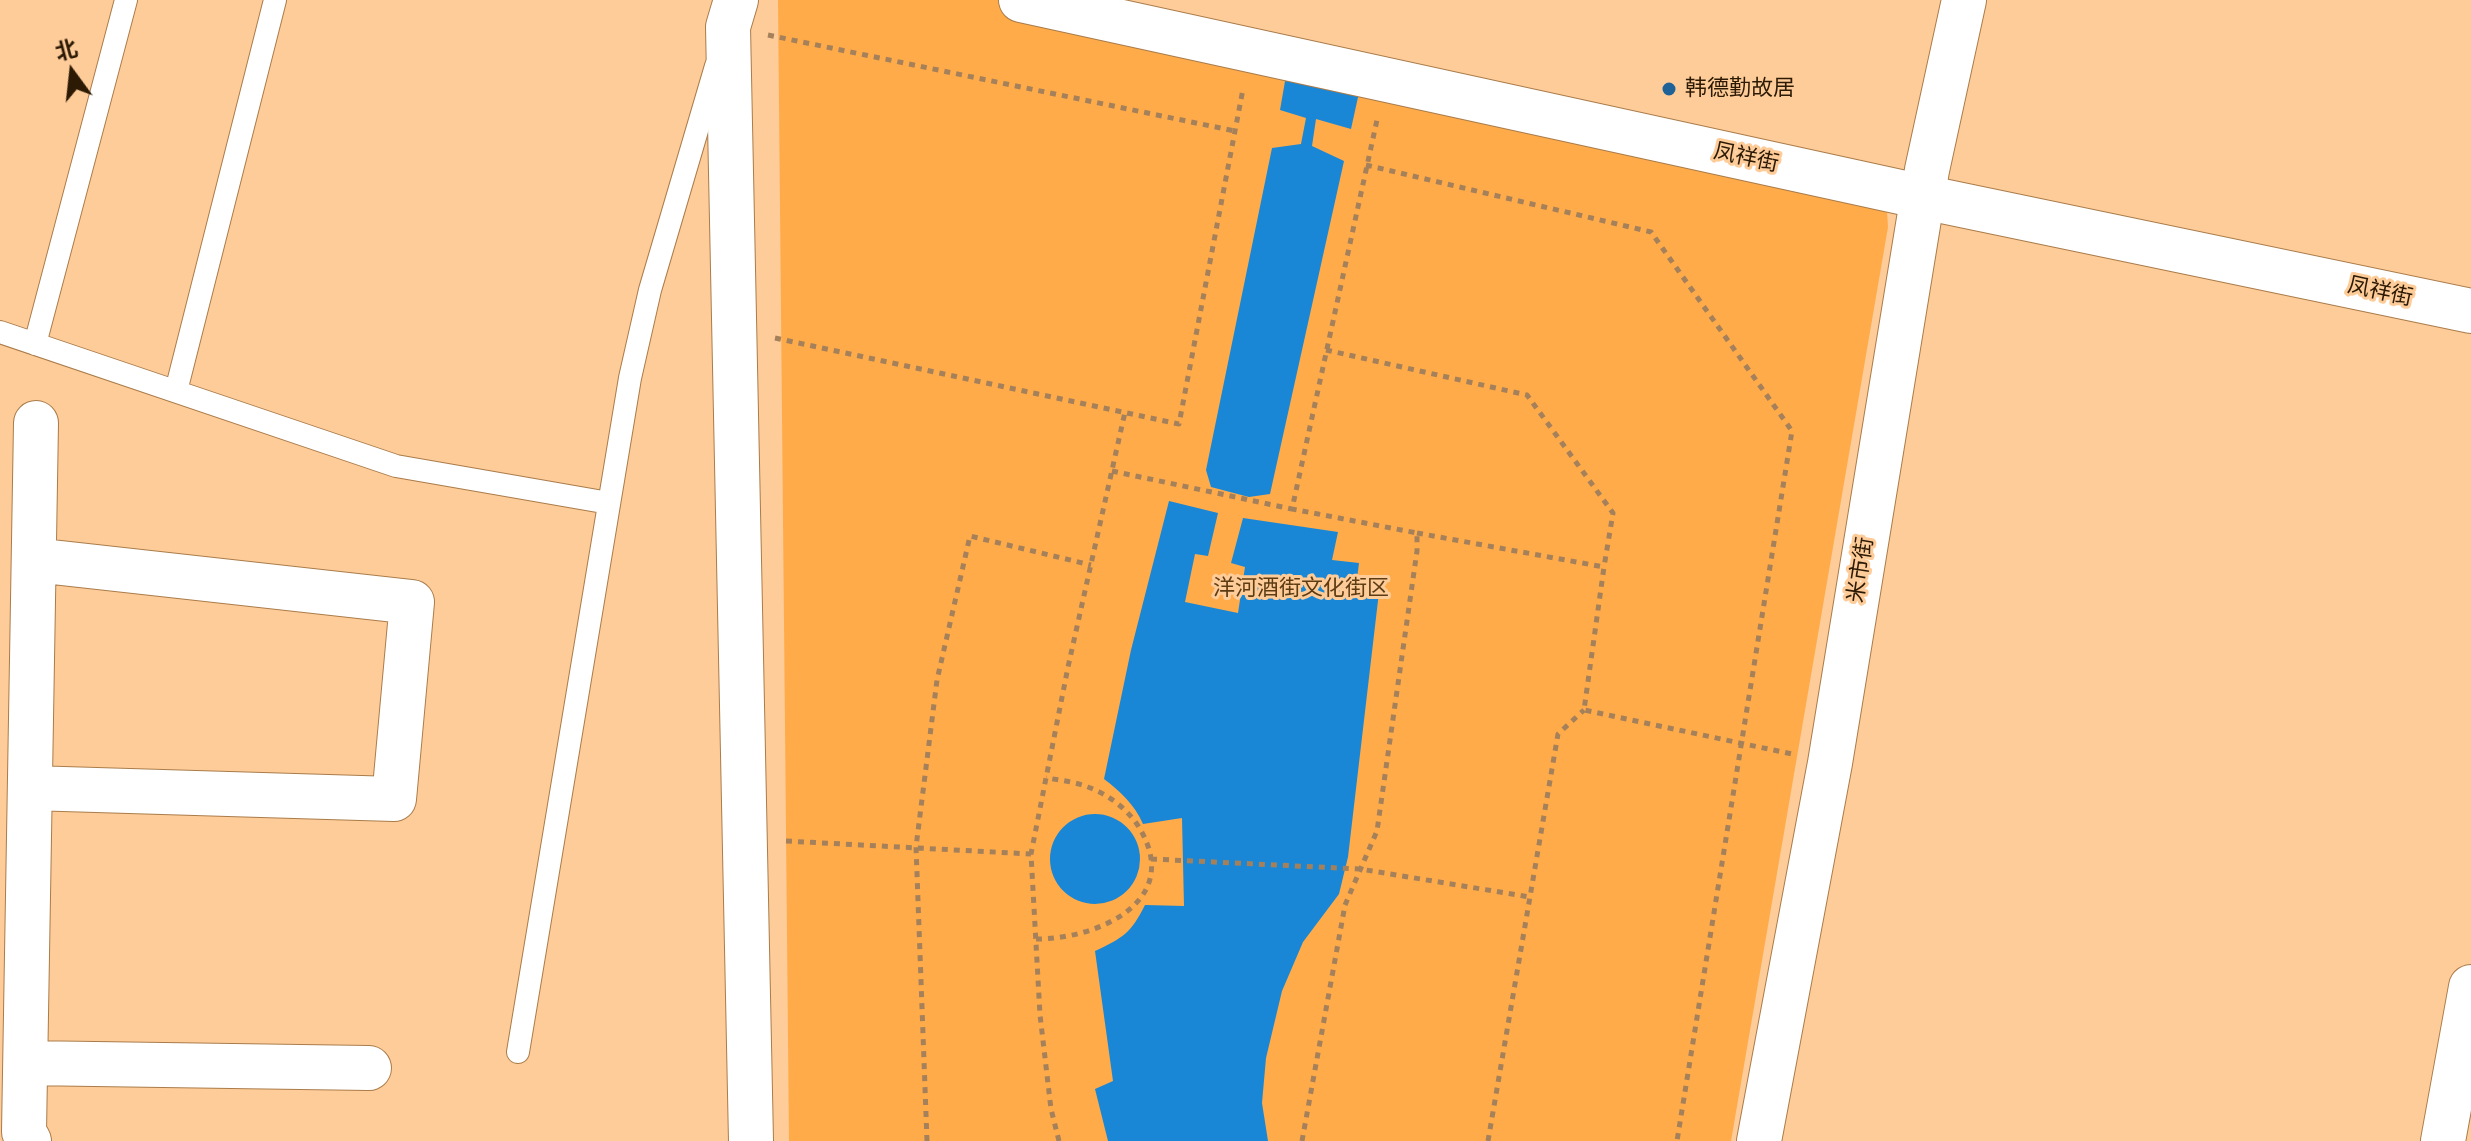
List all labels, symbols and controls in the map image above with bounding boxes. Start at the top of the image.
text: 北 [51,31,80,66]
north arrow [32,32,112,112]
place label: 韩德勤故居 [1685,76,1795,102]
marker: 韩德勤故居 [1660,80,1678,98]
street label: 凤祥街 [1711,138,1781,178]
street label: 凤祥街 [2345,272,2415,312]
street label: 米市街 [1843,535,1879,605]
park label: 洋河酒街文化街区 [1213,576,1389,602]

